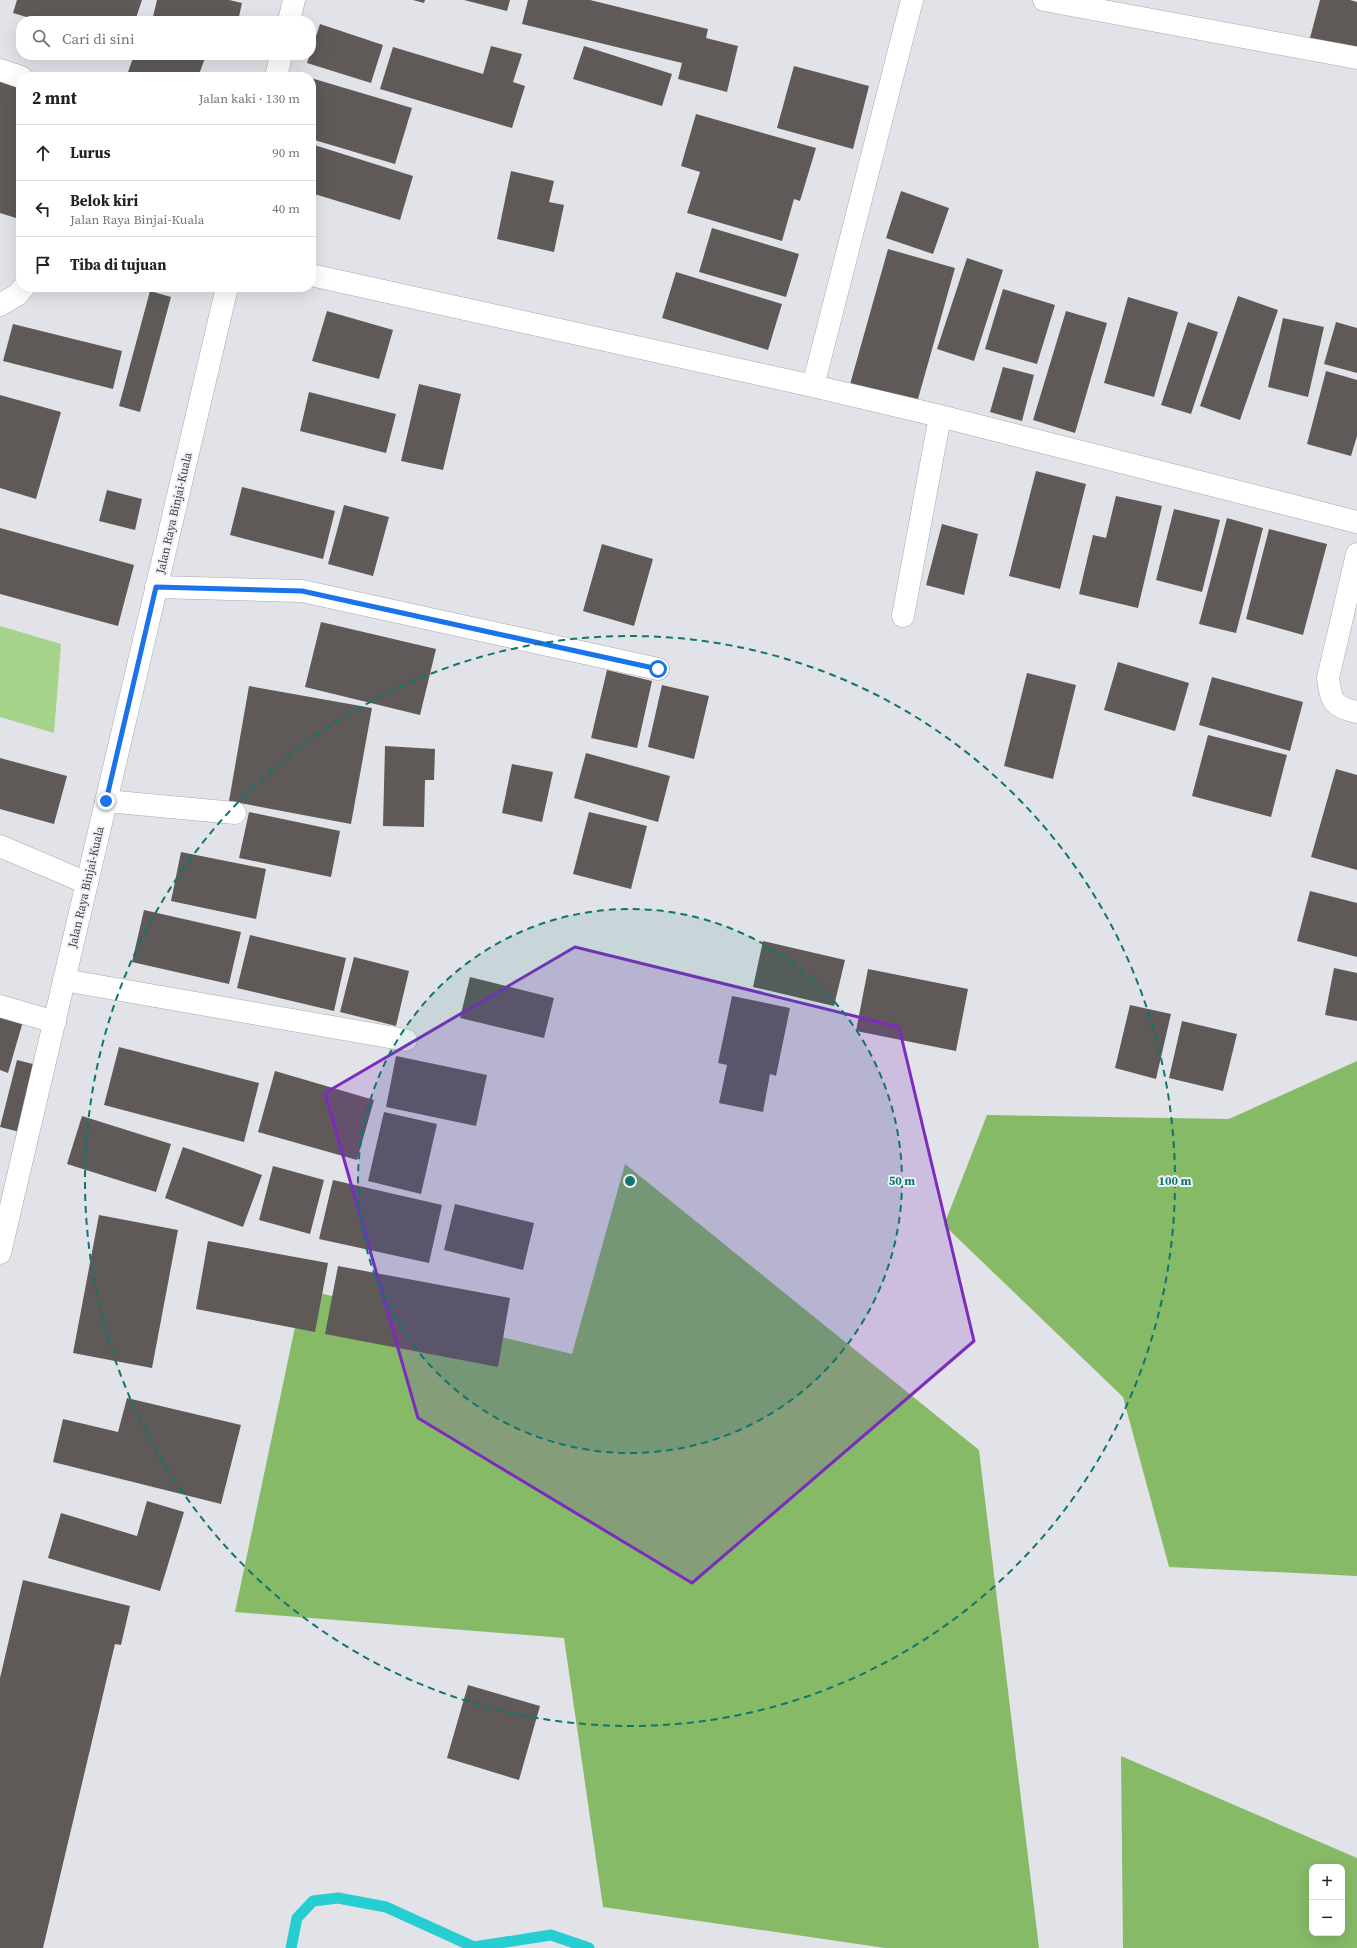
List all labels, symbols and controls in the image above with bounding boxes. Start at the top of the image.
search box [16,16,316,60]
icon: search [30,27,52,49]
text: Cari di sini [62,28,134,49]
text: 2 mnt [32,86,77,110]
text: Jalan kaki · 130 m [199,90,300,107]
icon: ahead [32,142,54,164]
text: Lurus [70,142,111,163]
text: 90 m [272,144,300,161]
text: Belok kiri [70,190,138,211]
icon: left [32,198,54,220]
text: 40 m [272,200,300,217]
text: Jalan Raya Binjai-Kuala [70,211,204,228]
icon: arrive [32,254,54,276]
text: Tiba di tujuan [70,254,166,275]
street label: Jalan Raya Binjai-Kuala [152,450,196,576]
route start [649,660,667,678]
route end [97,792,115,810]
street label: Jalan Raya Binjai-Kuala [64,824,108,950]
text: 50 m [889,1173,915,1189]
text: 100 m [1159,1173,1192,1189]
centre of rings [623,1174,637,1188]
map controls [1309,1864,1345,1936]
button: + [1309,1864,1345,1900]
button: − [1309,1900,1345,1936]

